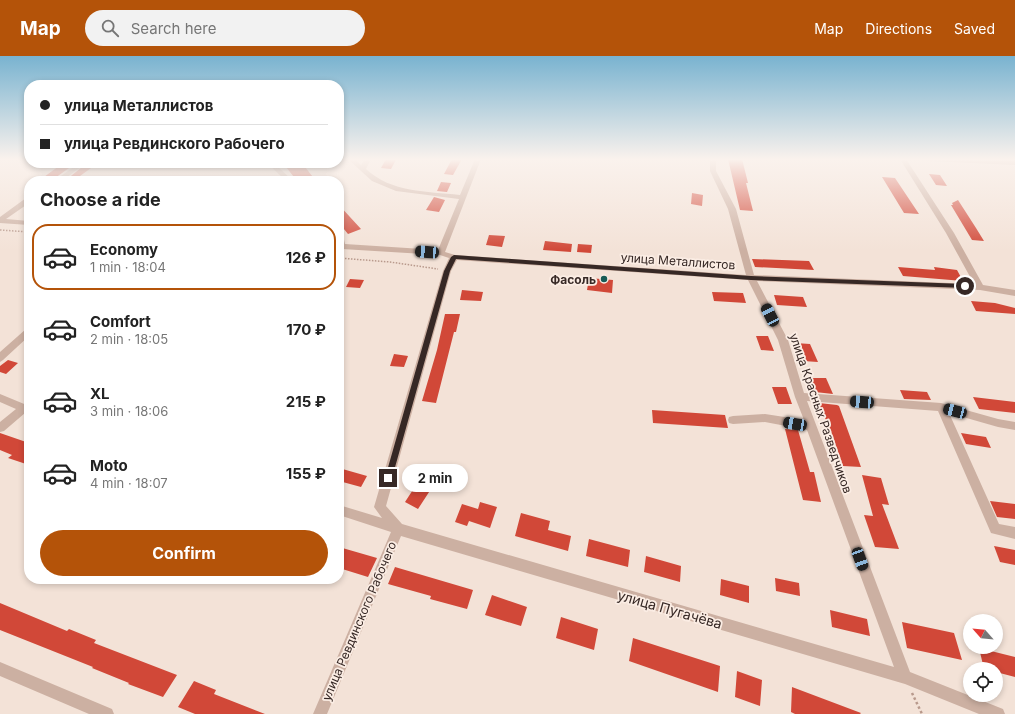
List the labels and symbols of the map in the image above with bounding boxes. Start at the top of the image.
car [415,245,439,259]
street label: улица Металлистов [620,250,736,272]
place label: Фасоль [550,272,596,287]
marker: Фасоль [599,274,609,284]
route start [956,277,974,295]
car [759,302,781,328]
street label: улица Красных Разведчиков [787,331,856,495]
car [850,395,874,409]
car [942,402,968,420]
car [782,416,808,432]
callout: 2 min [402,464,468,492]
route end [379,469,397,487]
street label: улица Ревдинского Рабочего [319,539,399,703]
car [850,546,870,572]
street label: улица Пугачёва [616,586,724,632]
north arrow [963,614,1003,654]

